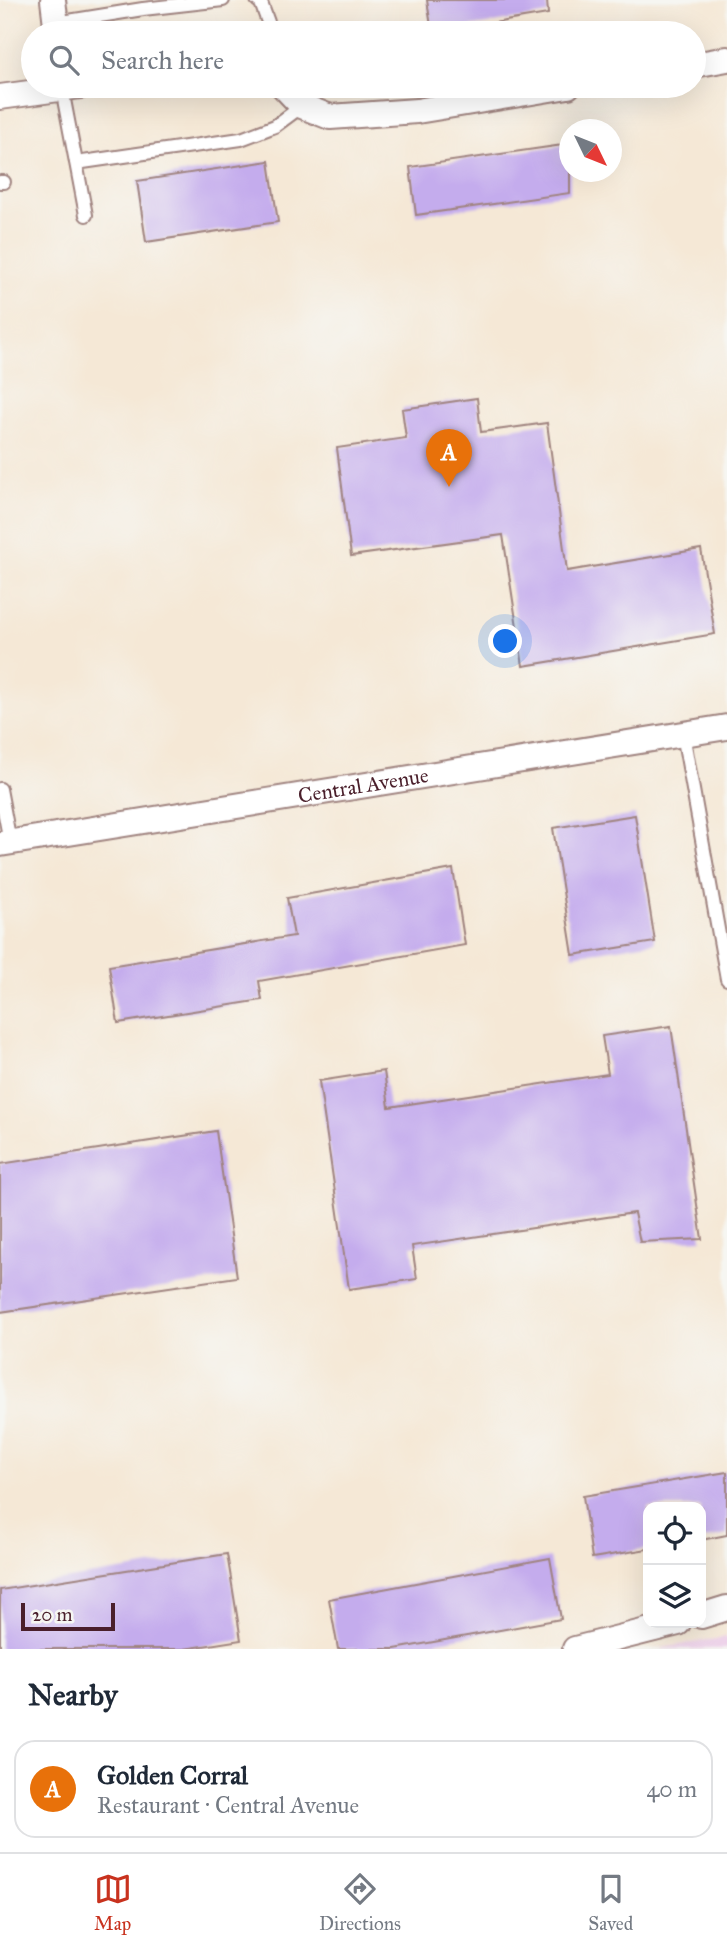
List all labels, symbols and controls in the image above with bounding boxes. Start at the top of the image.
search box [21,21,706,98]
icon: search [45,41,83,79]
text: Search here [101,44,224,76]
north arrow [559,119,622,182]
pin: A [426,429,472,487]
your location [488,624,522,658]
street label: Central Avenue [296,762,431,809]
map controls [643,1502,706,1628]
button: locate [643,1502,706,1565]
button: layers [643,1565,706,1628]
scale bar [21,1600,116,1632]
text: 20 m [32,1603,73,1626]
text: Nearby [28,1677,118,1713]
text: Golden Corral [97,1759,248,1791]
text: A [45,1775,61,1803]
text: 40 m [647,1775,697,1803]
text: Restaurant · Central Avenue [97,1791,359,1819]
tab: Map [94,1870,132,1935]
tab: Directions [319,1870,401,1935]
tab: Saved [588,1870,633,1935]

